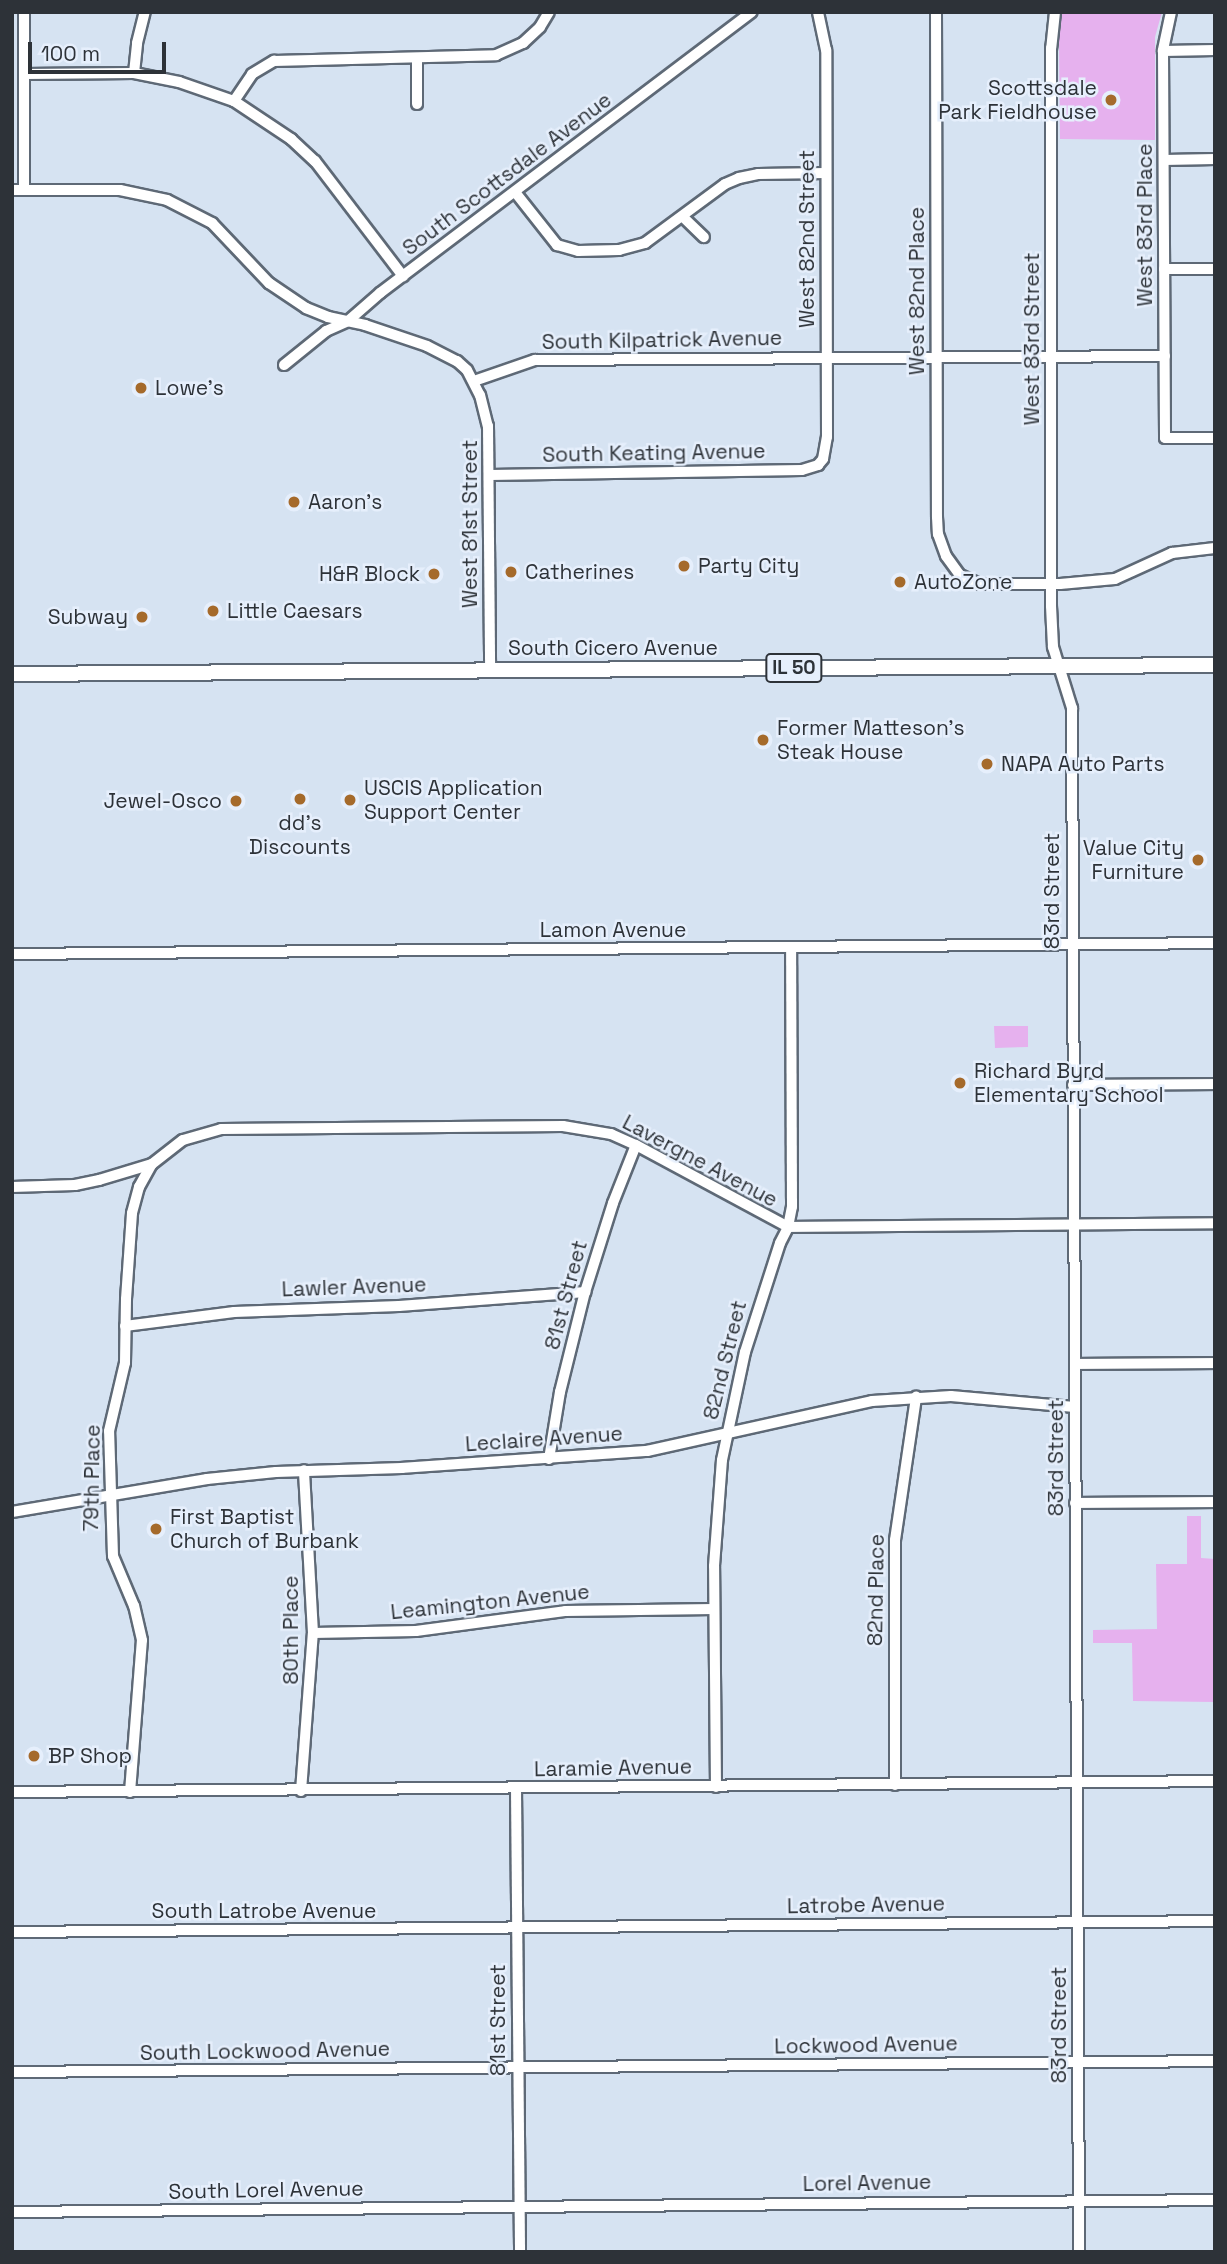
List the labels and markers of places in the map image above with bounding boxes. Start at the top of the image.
place label: Scottsdale Park Fieldhouse [938,75,1097,125]
marker: Scottsdale Park Fieldhouse [1103,92,1119,108]
place label: Lowe's [155,375,224,401]
marker: Lowe's [133,380,149,396]
place label: Aaron's [308,489,382,515]
marker: Aaron's [286,494,302,510]
place label: Party City [698,553,799,579]
marker: Party City [676,558,692,574]
place label: Catherines [525,559,634,585]
place label: H&R Block [319,561,420,587]
marker: Catherines [503,564,519,580]
marker: H&R Block [426,566,442,582]
place label: AutoZone [914,569,1012,595]
marker: AutoZone [892,574,908,590]
place label: Little Caesars [227,598,363,624]
marker: Little Caesars [205,603,221,619]
place label: Subway [48,604,128,630]
marker: Subway [134,609,150,625]
place label: Former Matteson's Steak House [777,715,965,765]
marker: Former Matteson's Steak House [755,732,771,748]
place label: NAPA Auto Parts [1001,751,1165,777]
marker: NAPA Auto Parts [979,756,995,772]
place label: USCIS Application Support Center [364,775,543,825]
place label: Jewel-Osco [103,788,222,814]
marker: dd's Discounts [292,791,308,807]
marker: USCIS Application Support Center [342,792,358,808]
marker: Jewel-Osco [228,793,244,809]
place label: dd's Discounts [249,810,351,860]
place label: Value City Furniture [1083,835,1184,885]
marker: Value City Furniture [1190,852,1206,868]
place label: Richard Byrd Elementary School [974,1058,1164,1108]
marker: Richard Byrd Elementary School [952,1075,968,1091]
place label: First Baptist Church of Burbank [170,1504,359,1554]
marker: First Baptist Church of Burbank [148,1521,164,1537]
place label: BP Shop [48,1743,132,1769]
marker: BP Shop [26,1748,42,1764]

